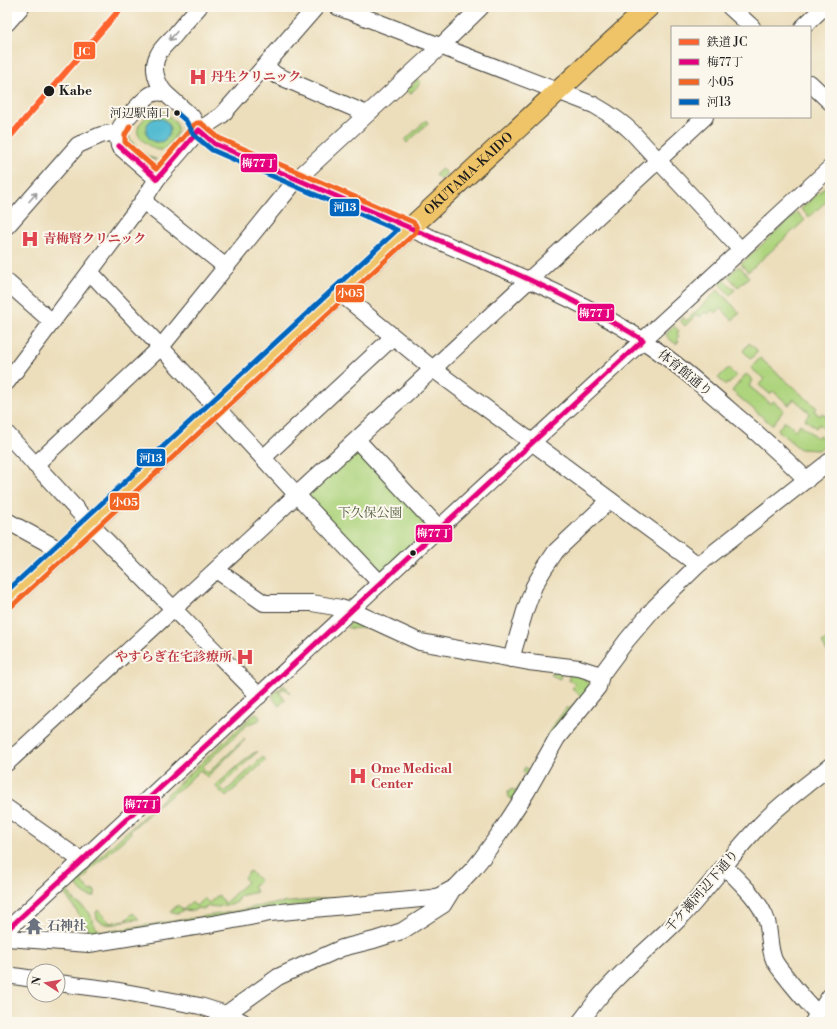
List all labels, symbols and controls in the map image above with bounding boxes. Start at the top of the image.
legend [671,26,811,118]
one-way arrow [169,31,178,41]
text: 鉄道 JC [706,35,747,50]
line badge: JC [73,41,96,60]
text: JC [76,45,90,59]
text: 梅77丁 [707,55,743,70]
hospital icon: 丹生クリニック [188,67,208,87]
place label: 丹生クリニック [211,69,301,85]
text: 小05 [707,75,734,90]
place label: Kabe [59,83,92,99]
marker: Kabe [42,84,56,98]
text: 河13 [707,95,731,110]
place label: 河辺駅南口 [110,106,170,121]
marker: 河辺駅南口 [172,108,182,118]
street label: OKUTAMA-KAIDO [421,129,516,219]
line badge: 梅77丁 [240,153,278,173]
text: 梅77丁 [242,157,276,171]
one-way arrow [28,191,37,202]
line badge: 河13 [329,198,360,217]
text: 河13 [334,201,357,215]
hospital icon: 青梅腎クリニック [20,229,40,249]
place label: 青梅腎クリニック [43,231,146,247]
line badge: 小05 [335,284,365,303]
text: 小05 [337,287,363,301]
line badge: 梅77丁 [577,303,615,322]
text: 梅77丁 [579,307,613,321]
street label: 体育館通り [655,346,715,400]
line badge: 河13 [136,448,166,467]
text: 河13 [140,452,163,466]
line badge: 小05 [109,492,140,511]
text: 小05 [112,496,138,510]
park label: 下久保公園 [337,505,403,521]
line badge: 梅77丁 [415,524,453,543]
text: 梅77丁 [417,527,451,541]
unlabelled marker [408,548,418,558]
hospital icon: やすらぎ在宅診療所 [235,647,255,667]
place label: やすらぎ在宅診療所 [115,649,232,665]
place label: Ome Medical Center [371,761,453,792]
hospital icon: Ome Medical Center [348,766,368,786]
line badge: 梅77丁 [123,795,161,814]
text: 梅77丁 [125,798,159,812]
street label: 千ケ瀬河辺下通り [662,847,742,935]
temple icon: 石神社 [24,916,44,936]
place label: 石神社 [47,918,86,934]
north arrow [26,963,66,1003]
text: N [29,975,45,987]

